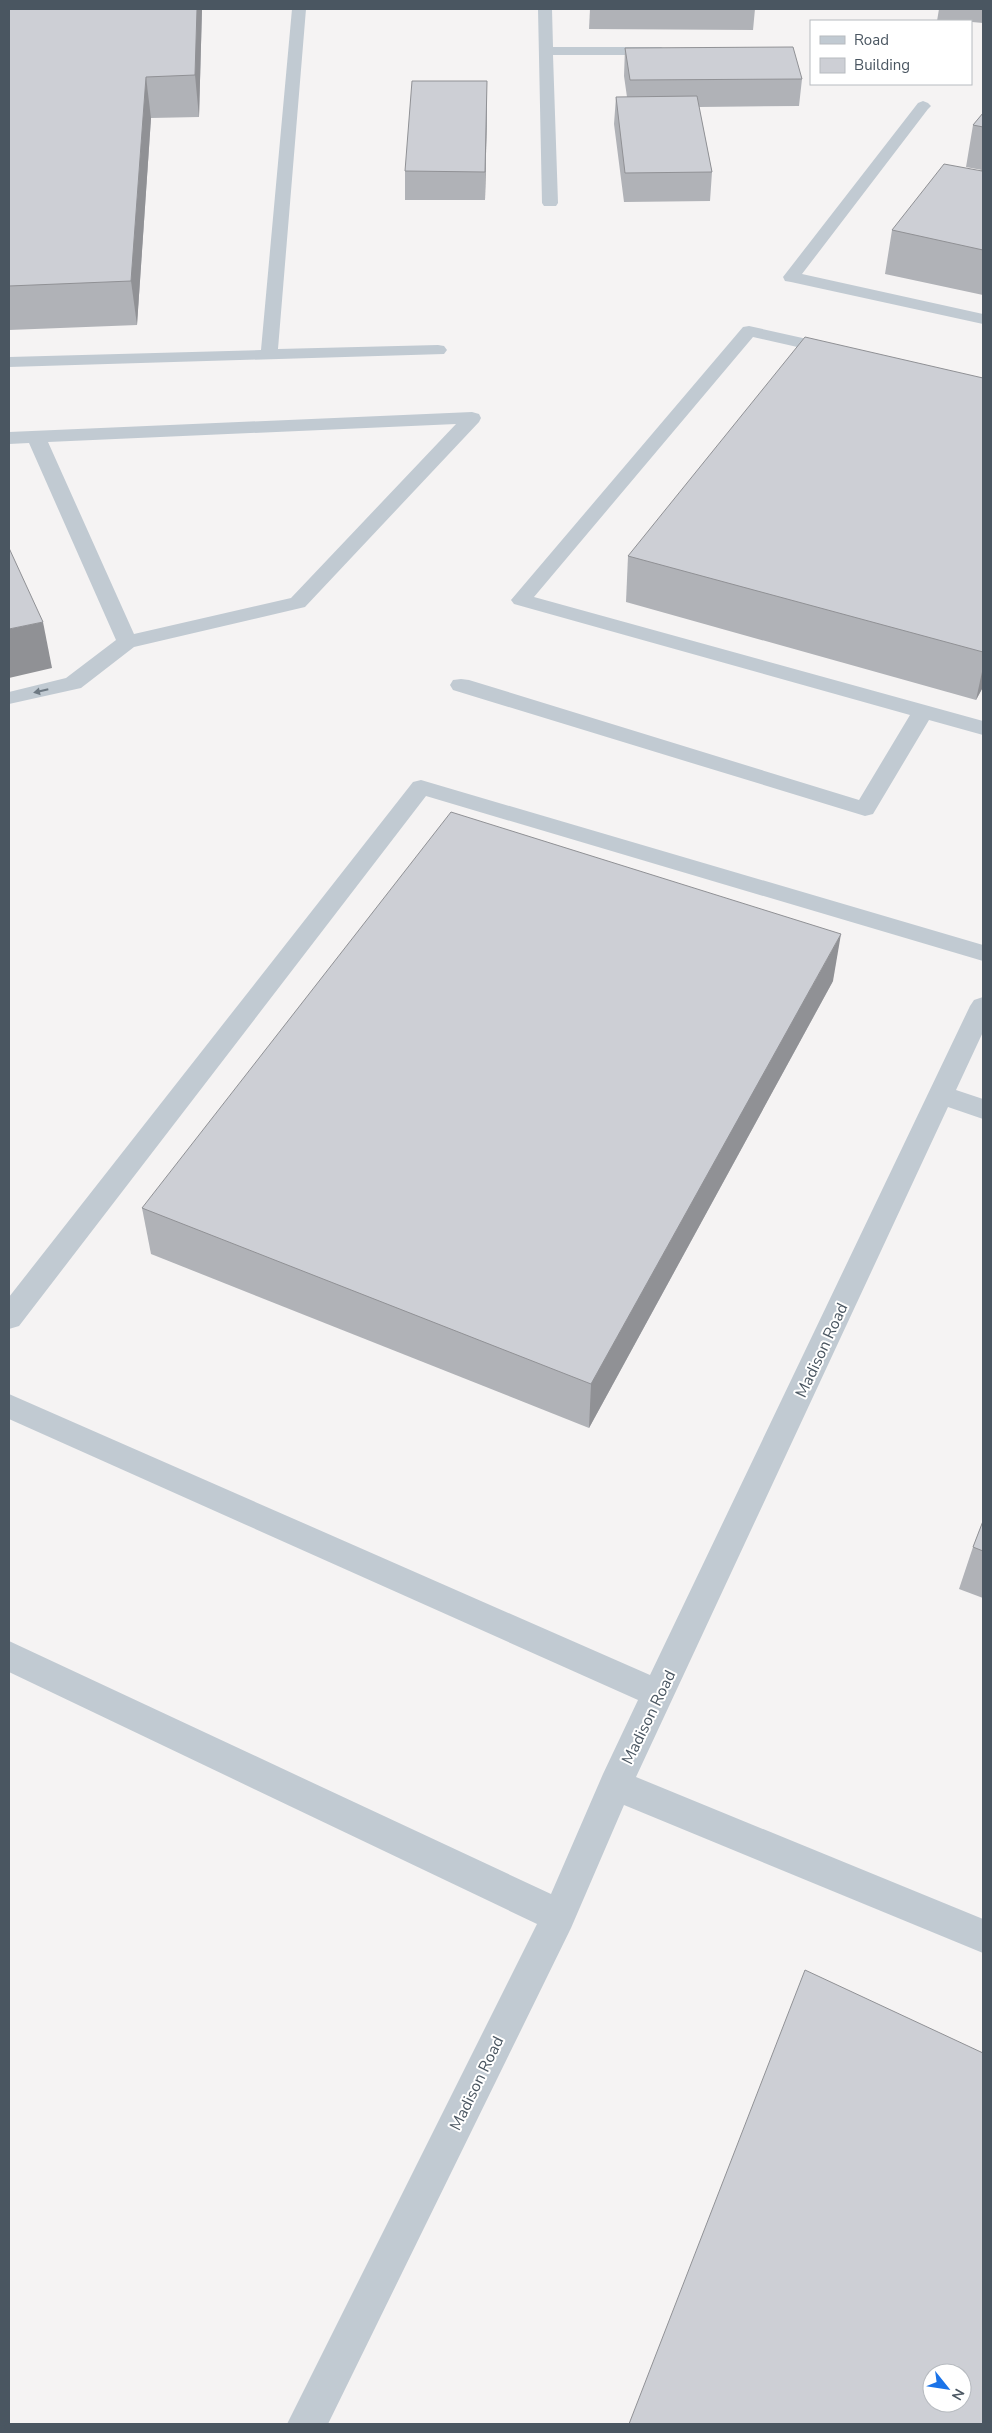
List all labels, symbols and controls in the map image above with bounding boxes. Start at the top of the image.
legend [810,20,972,85]
text: Road [854,30,889,50]
text: Building [854,55,910,75]
one-way arrow [32,687,48,695]
street label: Madison Road [790,1299,853,1401]
street label: Madison Road [617,1667,681,1768]
street label: Madison Road [445,2033,509,2134]
north arrow [922,2363,972,2413]
text: N [947,2385,969,2404]

